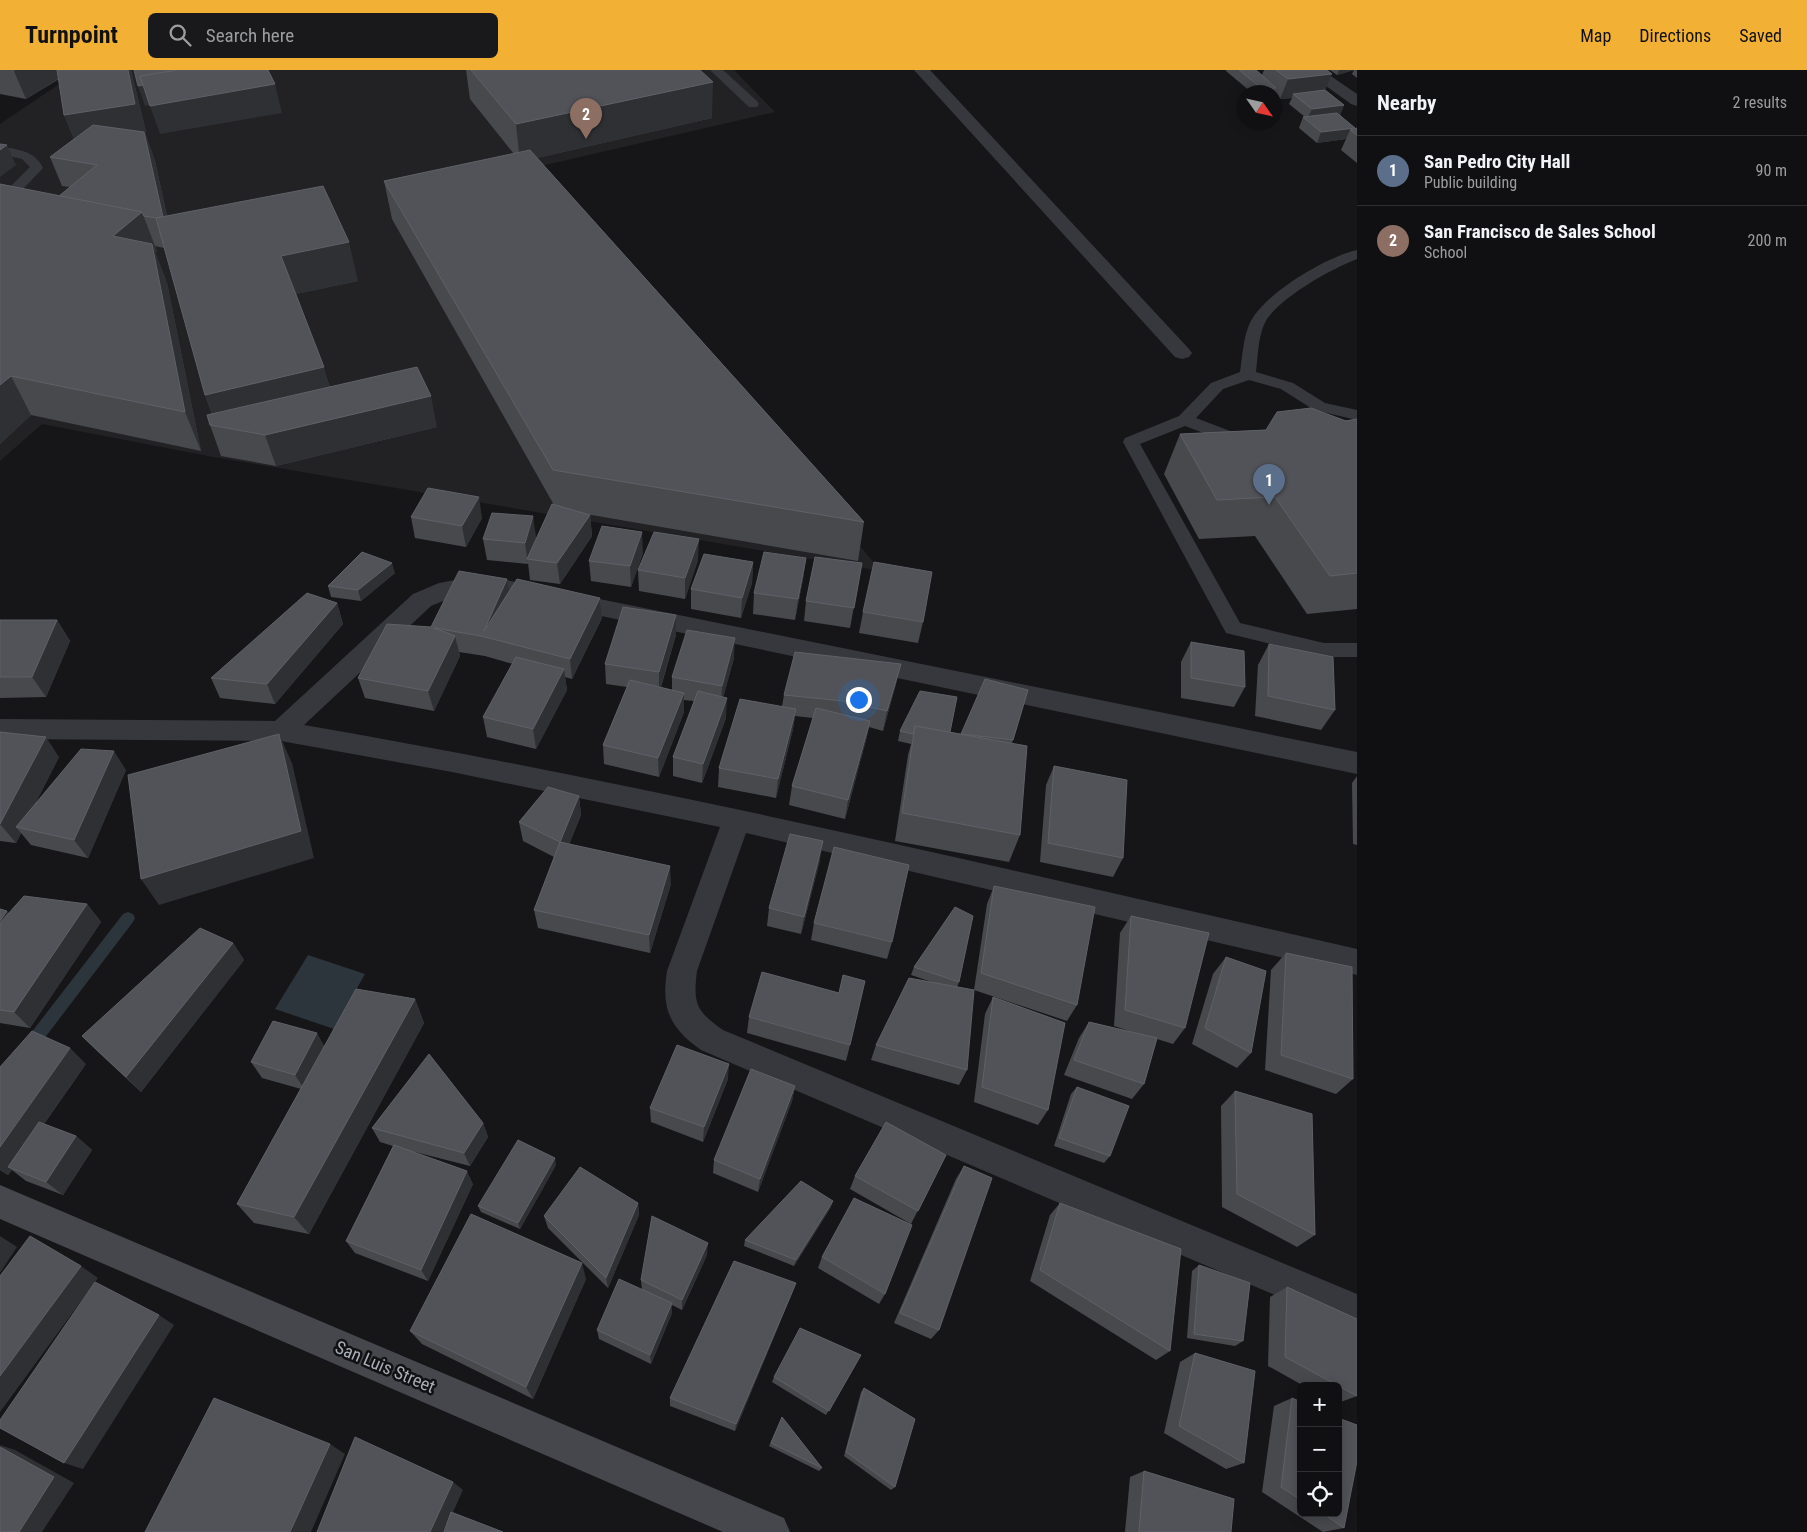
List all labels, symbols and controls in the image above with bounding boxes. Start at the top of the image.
search box [148,13,498,58]
text: Turnpoint [25,21,118,49]
icon: search [166,21,194,49]
text: Search here [206,24,294,47]
text: Map [1580,25,1611,46]
text: Directions [1639,25,1711,46]
text: Saved [1739,25,1782,46]
north arrow [1237,85,1282,130]
text: Nearby [1377,91,1436,115]
text: 2 results [1732,93,1787,112]
pin: 2 [570,98,602,139]
text: San Pedro City Hall [1424,150,1570,173]
text: 1 [1389,161,1397,180]
text: 90 m [1755,161,1787,180]
text: Public building [1424,173,1517,192]
text: San Francisco de Sales School [1424,220,1656,243]
text: 2 [1389,231,1397,250]
text: 200 m [1748,231,1787,250]
text: School [1424,243,1467,262]
pin: 1 [1253,464,1285,505]
your location [846,687,872,713]
street label: San Luis Street [332,1336,438,1397]
map controls [1297,1382,1342,1517]
button: + [1297,1382,1342,1427]
button: − [1297,1427,1342,1472]
button: locate [1297,1472,1342,1517]

